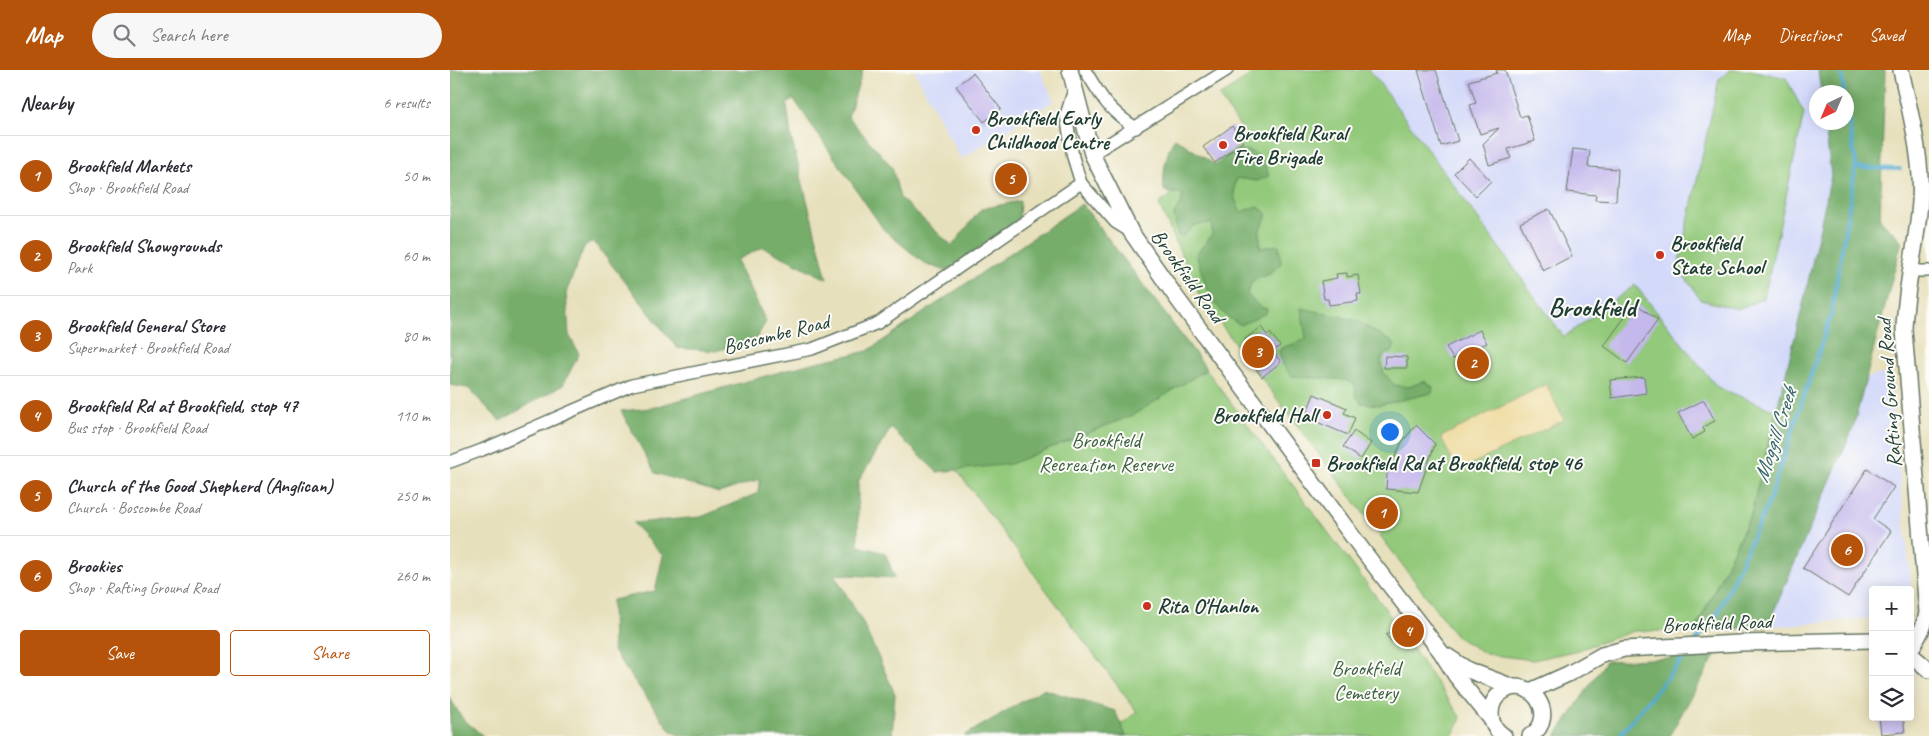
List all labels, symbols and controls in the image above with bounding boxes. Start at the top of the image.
search box [92,13,442,58]
text: Map [25,20,62,50]
icon: search [110,21,138,49]
text: Search here [150,23,228,47]
text: Map [1723,24,1750,46]
text: Directions [1778,24,1841,46]
text: Saved [1869,24,1904,46]
north arrow [1809,85,1854,130]
text: Nearby [20,90,73,116]
text: 6 results [383,93,430,113]
place label: Brookfield Early Childhood Centre [986,105,1111,155]
place label: Brookfield Rural Fire Brigade [1233,120,1351,170]
marker: Brookfield Early Childhood Centre [970,124,982,136]
marker: Brookfield Rural Fire Brigade [1217,139,1229,151]
text: Brookfield Markets [67,154,191,178]
pin: 5 [995,160,1027,198]
text: 1 [32,166,40,186]
text: 50 m [403,166,430,186]
text: Shop · Brookfield Road [67,178,188,198]
street label: Brookfield Road [1145,224,1233,331]
place label: Brookfield State School [1670,230,1768,280]
text: Brookfield Showgrounds [67,234,221,258]
text: 2 [32,246,40,266]
text: 60 m [403,246,430,266]
marker: Brookfield State School [1654,249,1666,261]
text: Park [67,258,92,278]
district label: Brookfield [1548,291,1640,324]
street label: Boscombe Road [720,307,835,360]
text: Brookfield General Store [67,314,225,338]
street label: Rafting Ground Road [1871,315,1907,468]
text: 3 [32,326,40,346]
text: 80 m [403,326,430,346]
pin: 3 [1242,333,1274,371]
text: Supermarket · Brookfield Road [67,338,229,358]
pin: 2 [1457,344,1489,382]
water label: Moggill Creek [1747,381,1804,486]
text: Brookfield Rd at Brookfield, stop 47 [67,394,298,418]
place label: Brookfield Hall [1213,402,1321,428]
text: 4 [32,406,40,426]
text: 110 m [396,406,430,426]
marker: Brookfield Hall [1321,409,1333,421]
text: Bus stop · Brookfield Road [67,418,207,438]
your location [1377,419,1403,445]
park label: Brookfield Recreation Reserve [1039,427,1174,477]
place label: Brookfield Rd at Brookfield, stop 46 [1326,450,1584,476]
marker: Brookfield Rd at Brookfield, stop 46 [1310,457,1322,469]
text: Church of the Good Shepherd (Anglican) [67,474,333,498]
text: 5 [33,486,39,506]
text: 250 m [396,486,430,506]
pin: 1 [1366,494,1398,532]
text: Church · Boscombe Road [67,498,200,518]
pin: 6 [1831,531,1863,569]
text: Brookies [67,554,121,578]
text: 6 [32,566,40,586]
text: 260 m [396,566,430,586]
text: Shop · Rafting Ground Road [67,578,219,598]
map controls [1869,586,1914,721]
button: + [1869,586,1914,631]
place label: Rita O'Hanlon [1157,593,1260,619]
marker: Rita O'Hanlon [1141,600,1153,612]
street label: Brookfield Road [1662,608,1776,638]
pin: 4 [1392,612,1424,650]
button: Save [20,630,220,676]
button: Share [230,630,430,676]
button: − [1869,631,1914,676]
park label: Brookfield Cemetery [1331,655,1404,705]
button: layers [1869,676,1914,721]

